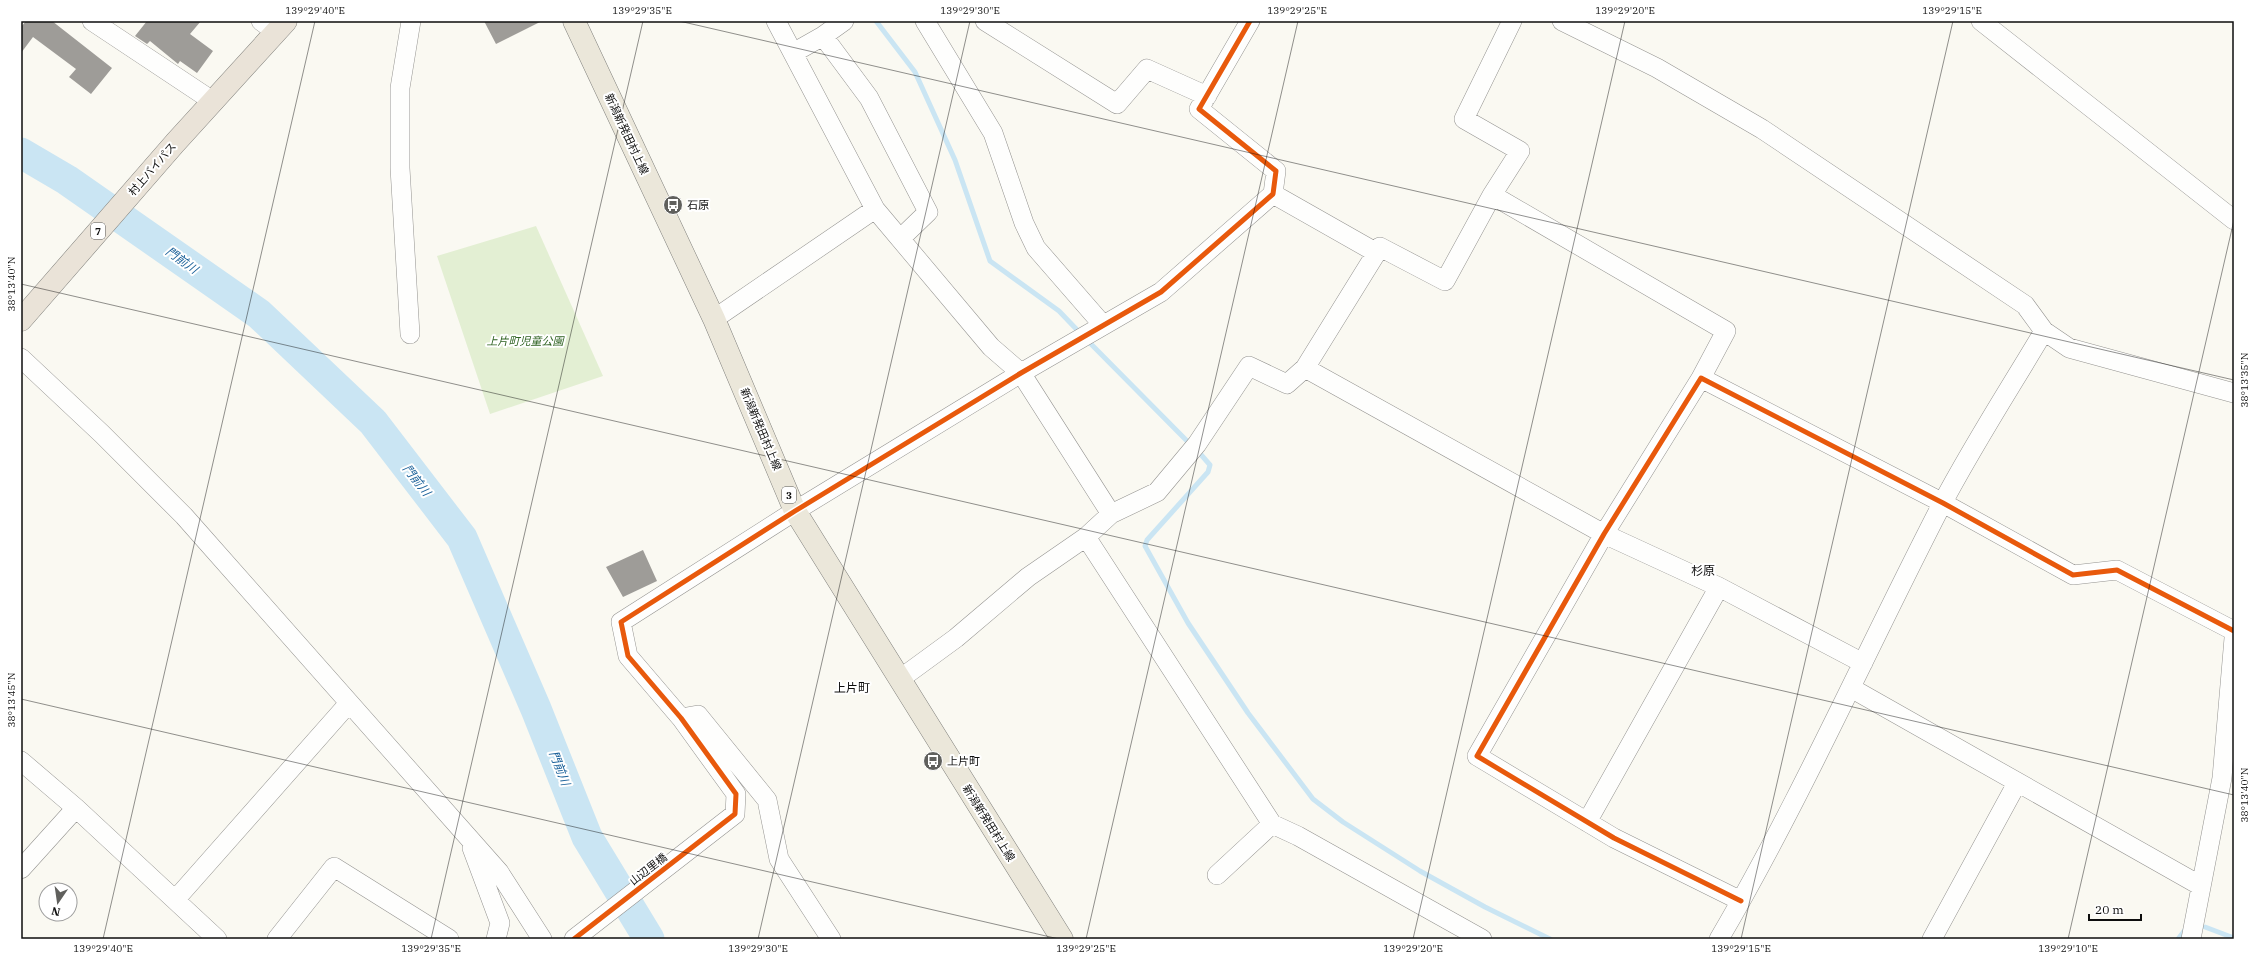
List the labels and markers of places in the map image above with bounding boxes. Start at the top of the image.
bus stop icon: 石原 [662,194,684,216]
place label: 石原 [687,198,709,212]
bus stop icon: 上片町 [922,750,944,772]
place label: 上片町 [947,754,980,768]

